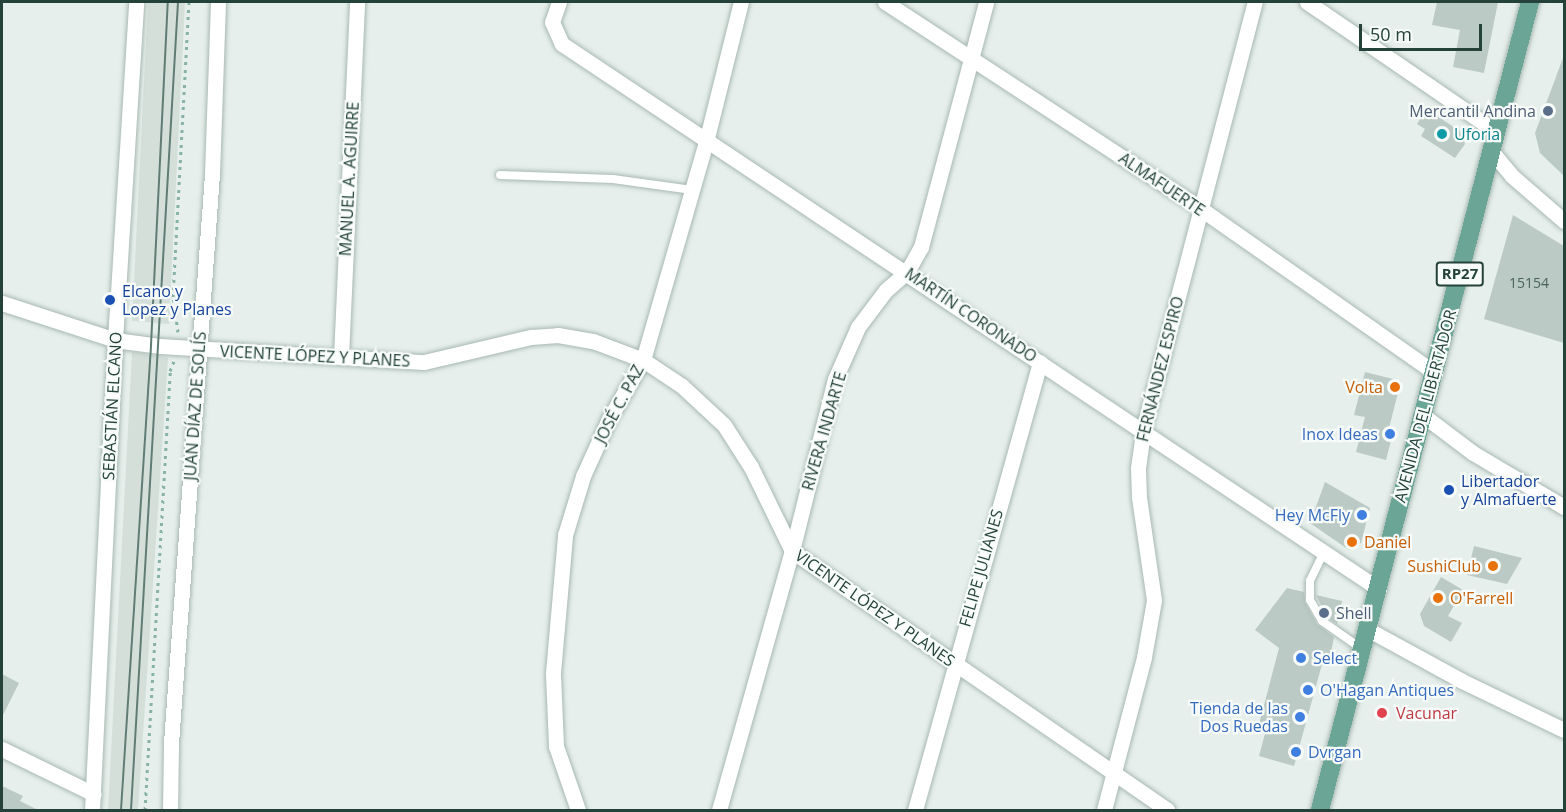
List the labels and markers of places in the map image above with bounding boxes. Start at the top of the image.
place label: Mercantil Andina [1409,101,1536,121]
marker: Mercantil Andina [1541,104,1555,118]
place label: Uforia [1454,124,1500,144]
marker: Uforia [1435,127,1449,141]
place label: Elcano y Lopez y Planes [122,281,232,319]
marker: Elcano y Lopez y Planes [103,293,117,307]
place label: Volta [1345,377,1383,397]
marker: Volta [1388,380,1402,394]
place label: Inox Ideas [1302,424,1378,444]
marker: Inox Ideas [1383,427,1397,441]
place label: Libertador y Almafuerte [1461,471,1556,509]
marker: Libertador y Almafuerte [1442,483,1456,497]
place label: Hey McFly [1275,505,1350,525]
marker: Hey McFly [1355,508,1369,522]
place label: Daniel [1364,532,1411,552]
marker: Daniel [1345,535,1359,549]
place label: SushiClub [1407,556,1481,576]
marker: SushiClub [1486,559,1500,573]
place label: O'Farrell [1450,588,1513,608]
marker: O'Farrell [1431,591,1445,605]
place label: Shell [1336,603,1372,623]
marker: Shell [1317,606,1331,620]
place label: Select [1313,648,1357,668]
marker: Select [1294,651,1308,665]
place label: O'Hagan Antiques [1320,680,1454,700]
marker: O'Hagan Antiques [1301,683,1315,697]
place label: Tienda de las Dos Ruedas [1190,698,1288,736]
place label: Vacunar [1396,703,1457,723]
marker: Vacunar [1373,704,1391,722]
marker: Tienda de las Dos Ruedas [1293,710,1307,724]
place label: Dvrgan [1308,742,1362,762]
marker: Dvrgan [1289,745,1303,759]

